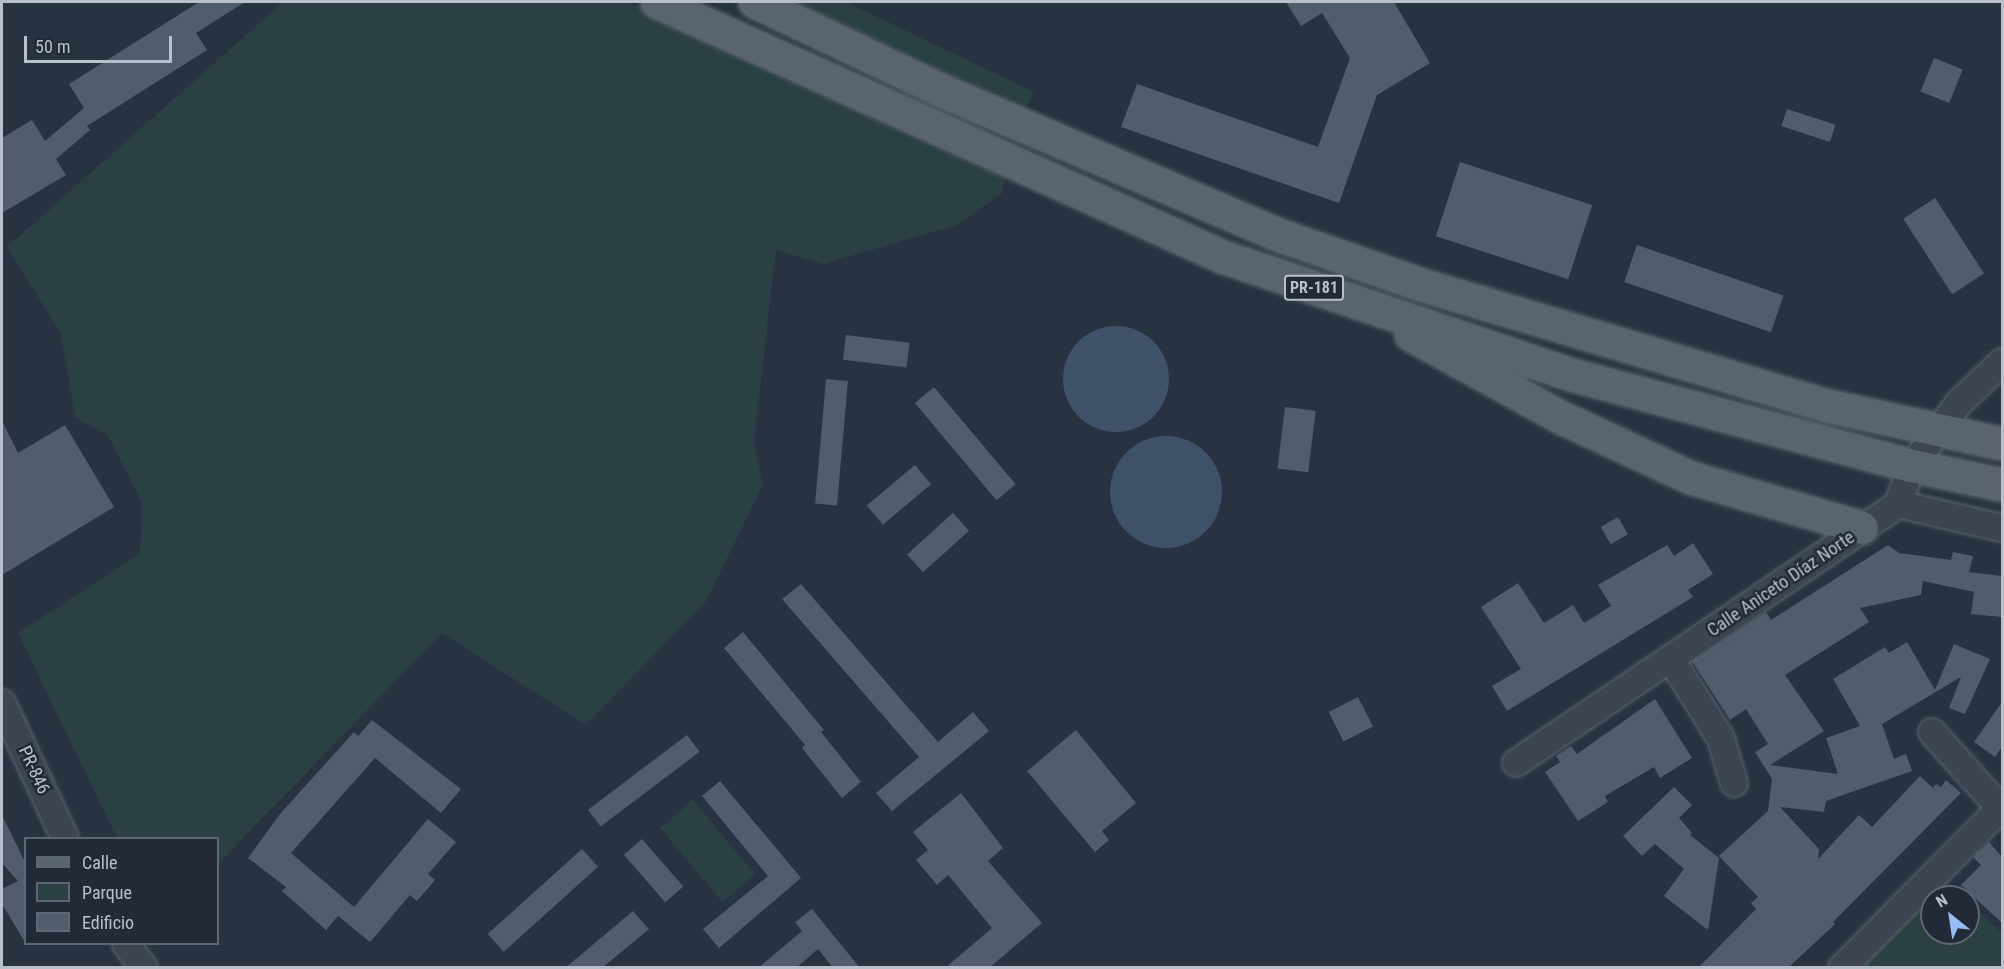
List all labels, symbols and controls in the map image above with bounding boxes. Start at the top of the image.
scale bar [27,24,176,62]
text: 50 m [35,36,70,57]
road number: PR-181 [1284,275,1344,301]
street label: Calle Aniceto Díaz Norte [1703,527,1859,641]
street label: PR-846 [14,742,54,798]
legend [24,837,219,945]
text: Calle [82,852,118,873]
text: Parque [82,882,132,903]
north arrow [1920,885,1980,945]
text: N [1933,890,1951,911]
text: Edificio [82,912,134,933]

